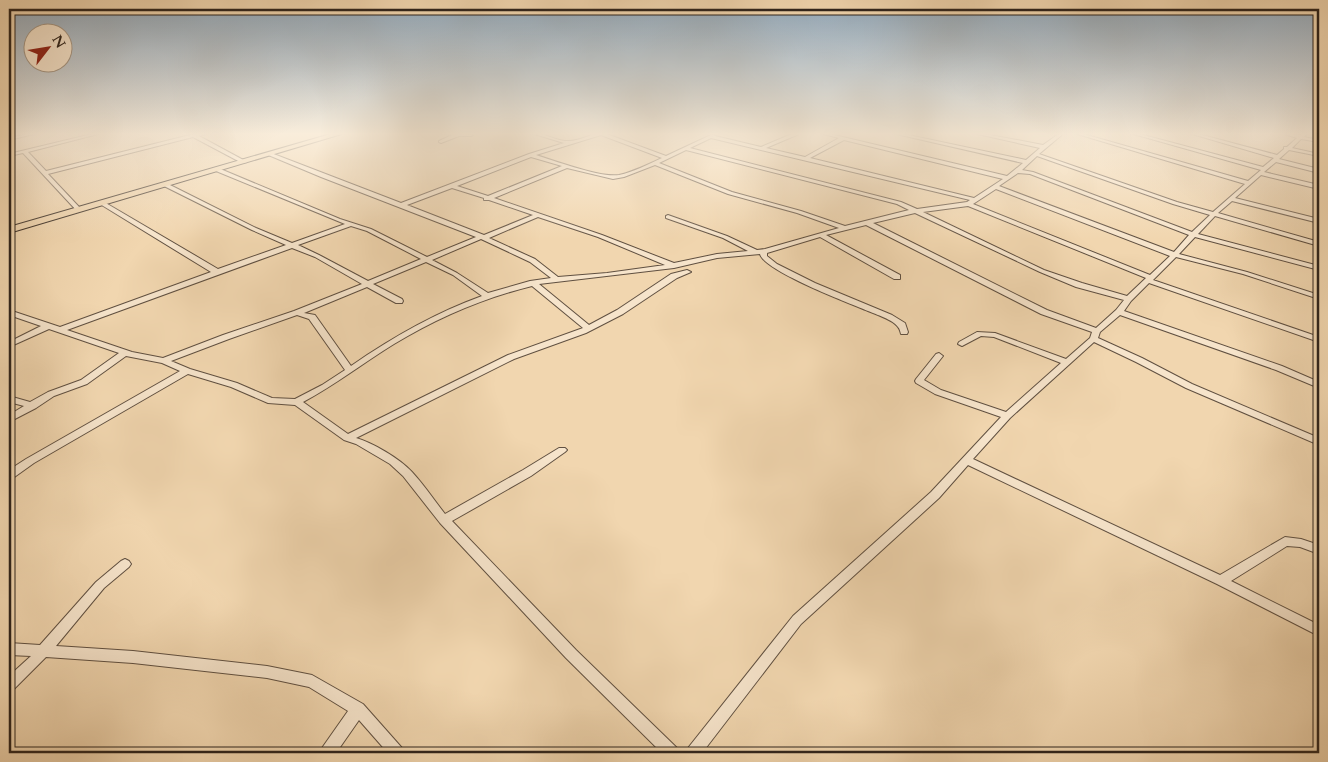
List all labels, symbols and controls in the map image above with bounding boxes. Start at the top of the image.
north arrow [22,22,72,72]
text: N [47,31,70,52]

